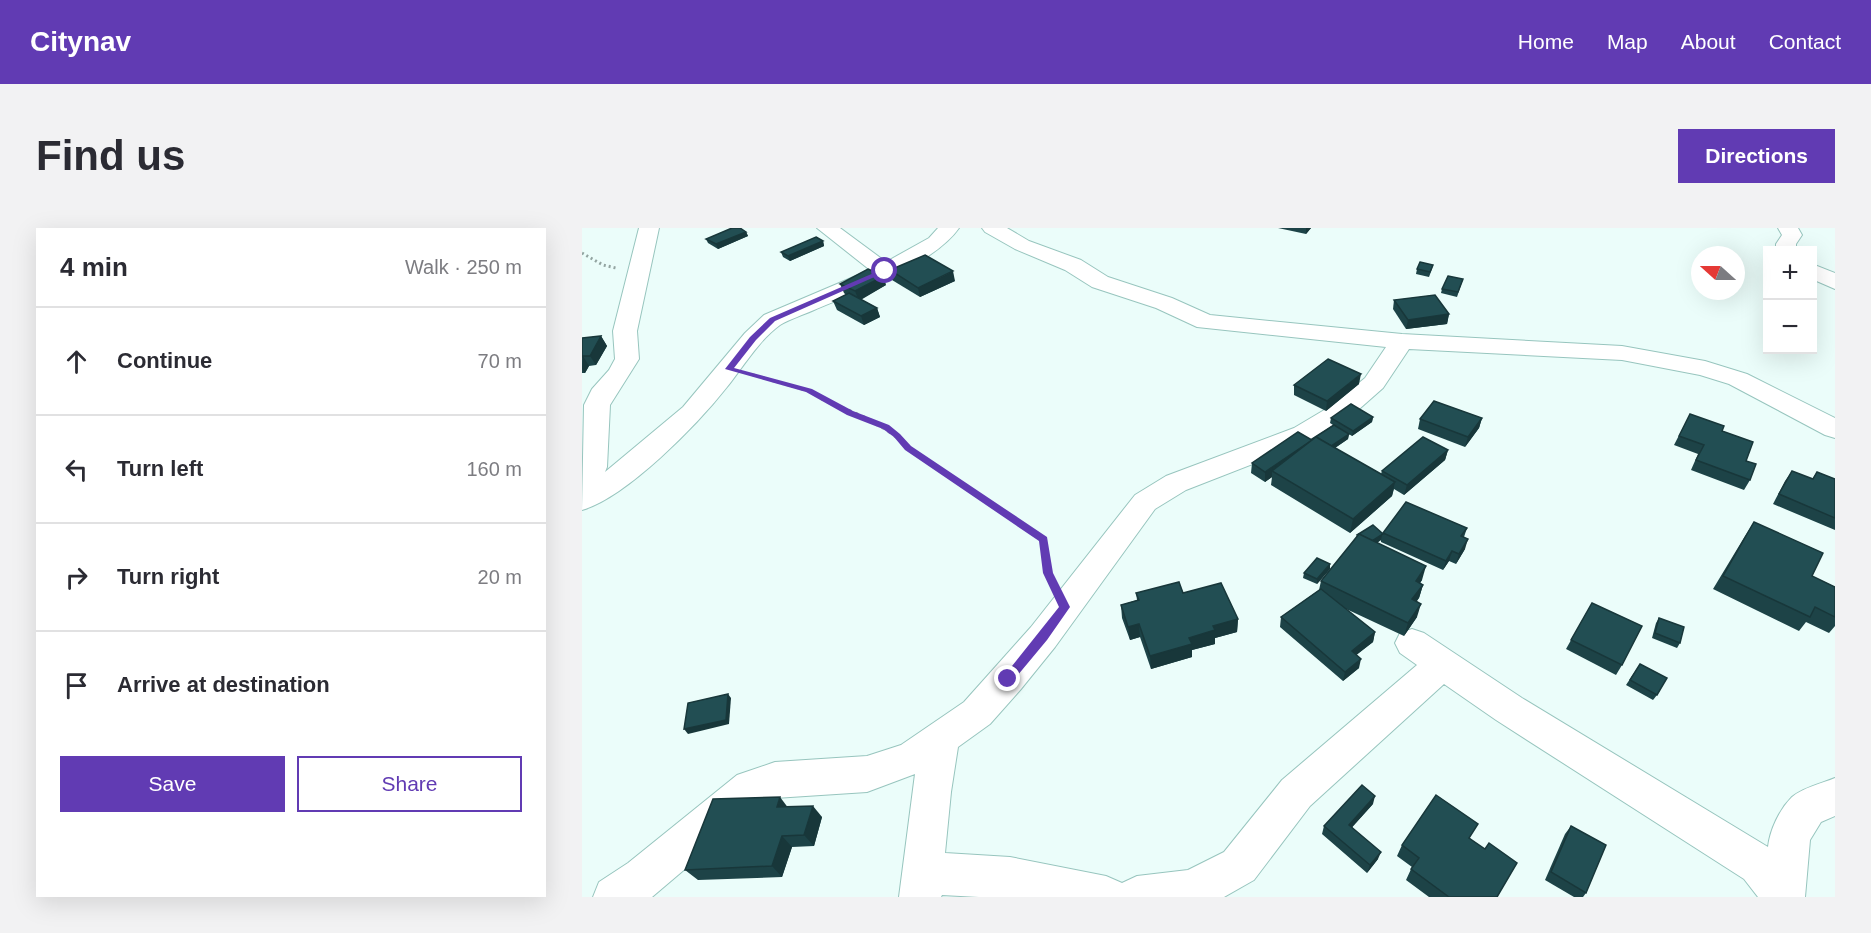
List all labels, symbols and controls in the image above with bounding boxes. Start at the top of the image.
text: Citynav [30,26,131,57]
text: Home [1518,30,1574,53]
text: Map [1607,30,1648,53]
text: About [1681,30,1736,53]
text: Contact [1769,30,1841,53]
button: Directions [1678,129,1835,183]
text: Find us [36,132,185,179]
north arrow [1691,246,1745,300]
map controls [1763,246,1817,354]
button: + [1763,246,1817,300]
text: 4 min [60,252,128,282]
text: Walk · 250 m [405,256,522,278]
route start [871,257,897,283]
button: − [1763,300,1817,354]
icon: ahead [60,345,93,378]
text: Continue [117,348,212,373]
text: 70 m [478,350,522,372]
icon: left [60,453,93,486]
text: Turn left [117,456,203,481]
text: 160 m [466,458,522,480]
icon: right [60,561,93,594]
text: Turn right [117,564,219,589]
text: 20 m [478,566,522,588]
route end [994,665,1020,691]
icon: arrive [60,669,93,702]
text: Arrive at destination [117,672,330,697]
button: Save [60,756,285,812]
button: Share [297,756,522,812]

